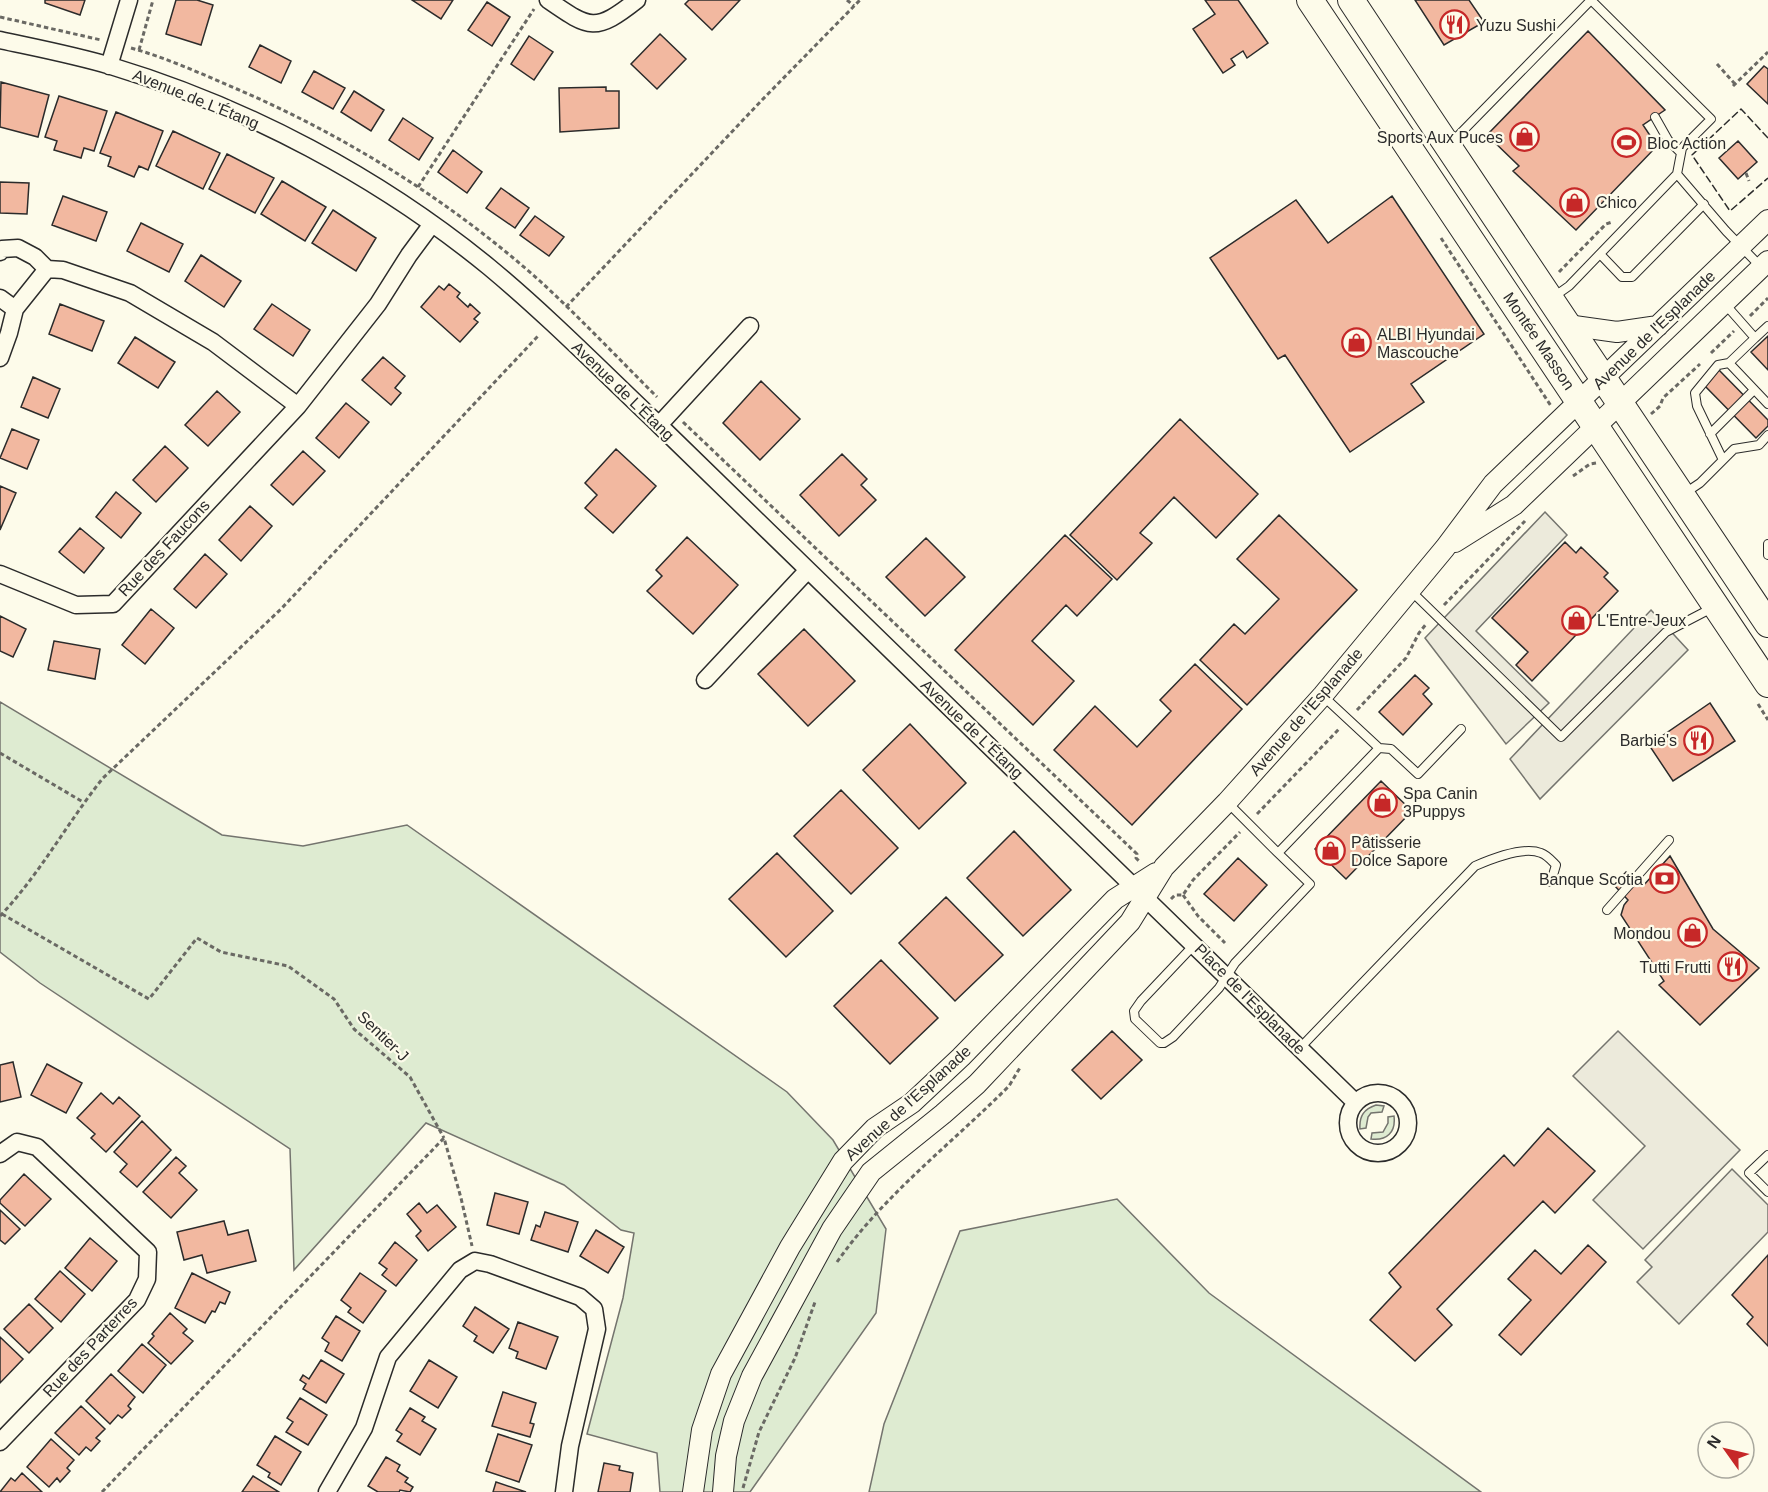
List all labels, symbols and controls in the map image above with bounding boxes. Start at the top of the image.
restaurant icon: Yuzu Sushi [1439,9,1471,41]
place label: Yuzu Sushi [1476,17,1556,34]
street label: Avenue de L'Étang [130,65,262,132]
shop icon: Sports Aux Puces [1508,121,1540,153]
sports icon: Bloc Action [1610,127,1642,159]
place label: Sports Aux Puces [1377,129,1503,146]
place label: Bloc Action [1647,135,1726,152]
shop icon: Chico [1559,186,1591,218]
place label: Chico [1596,194,1637,211]
street label: Avenue de l'Esplanade [1590,267,1719,393]
street label: Montée Masson [1500,289,1578,393]
place label: ALBI Hyundai Mascouche [1377,326,1475,361]
shop icon: ALBI Hyundai Mascouche [1340,327,1372,359]
street label: Avenue de L'Étang [569,337,678,444]
street label: Rue des Faucons [115,496,213,600]
shop icon: L'Entre-Jeux [1560,604,1592,636]
place label: L'Entre-Jeux [1597,612,1686,629]
street label: Avenue de l'Esplanade [1246,645,1366,779]
street label: Avenue de L'Étang [918,675,1027,782]
restaurant icon: Barbie's [1682,724,1714,756]
place label: Barbie's [1620,732,1677,749]
place label: Spa Canin 3Puppys [1403,785,1478,820]
shop icon: Spa Canin 3Puppys [1366,786,1398,818]
place label: Pâtisserie Dolce Sapore [1351,834,1448,869]
shop icon: Pâtisserie Dolce Sapore [1314,835,1346,867]
bank icon: Banque Scotia [1648,863,1680,895]
place label: Banque Scotia [1539,871,1643,888]
shop icon: Mondou [1676,917,1708,949]
place label: Mondou [1613,925,1671,942]
street label: Place de l'Esplanade [1191,940,1309,1058]
restaurant icon: Tutti Frutti [1716,951,1748,983]
place label: Tutti Frutti [1640,959,1711,976]
street label: Sentier-J [354,1008,412,1064]
street label: Avenue de l'Esplanade [842,1042,974,1164]
street label: Rue des Parterres [40,1294,140,1400]
north arrow [1696,1420,1756,1480]
text: N [1704,1432,1724,1451]

